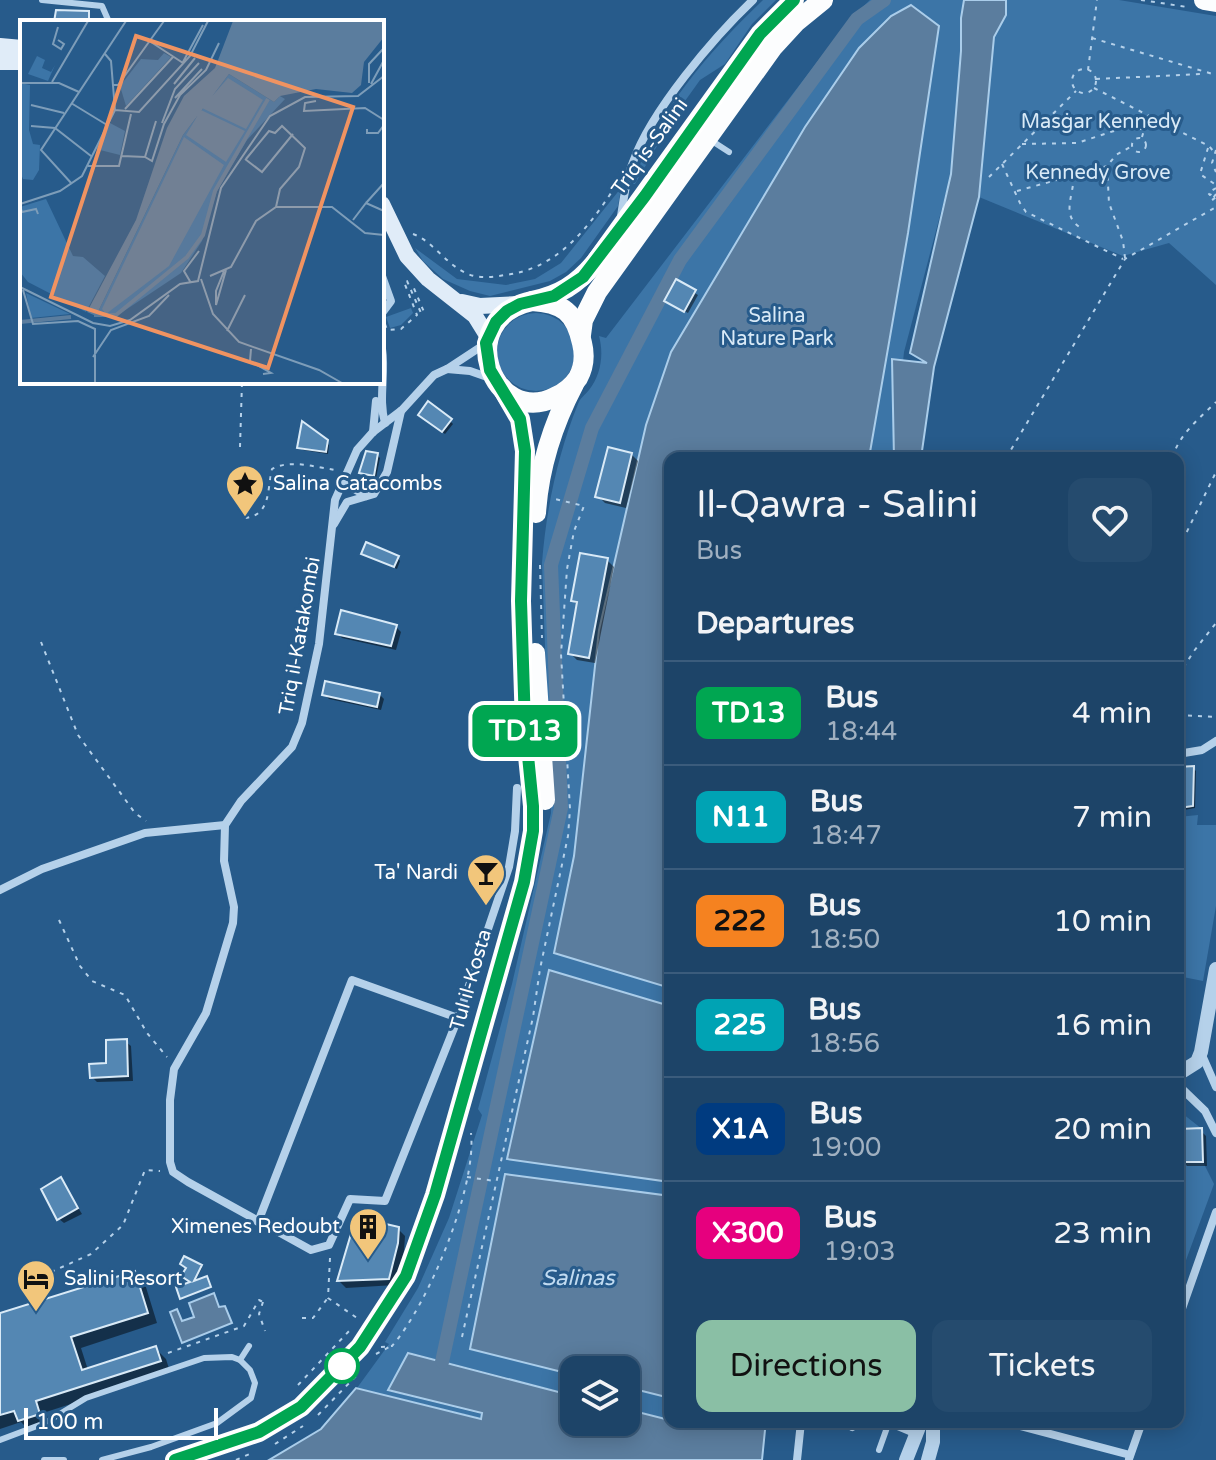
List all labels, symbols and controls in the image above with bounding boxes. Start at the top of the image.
inset map [20,20,384,384]
street label: Triq is-Salini [607,94,693,200]
park label: Masġar Kennedy [1021,110,1182,134]
park label: Kennedy Grove [1025,161,1171,185]
park label: Salina Nature Park [720,304,834,351]
place icon: Salina Catacombs [224,463,266,518]
place label: Salina Catacombs [273,472,442,496]
button: heart [1068,478,1152,562]
text: Il-Qawra - Salini [696,482,978,528]
text: Bus [696,535,742,566]
street label: Triq il-Katakombi [274,555,326,717]
text: Departures [696,605,854,642]
text: Bus [825,679,879,716]
text: 4 min [1072,695,1152,732]
text: TD13 [712,696,785,730]
line badge: TD13 [469,705,581,757]
text: TD13 [488,714,562,748]
text: 18:44 [825,716,897,747]
text: Bus [810,783,863,820]
text: 7 min [1072,799,1152,836]
text: N11 [712,800,770,834]
text: 18:47 [810,820,882,851]
bar icon: Ta' Nardi [465,852,507,907]
place label: Ta' Nardi [374,861,458,885]
text: Bus [808,887,861,924]
text: 10 min [1053,903,1152,940]
text: 222 [714,904,766,938]
text: 18:50 [808,924,880,955]
street label: Tul il-Kosta [445,927,497,1033]
text: Bus [808,991,861,1028]
text: 16 min [1053,1007,1152,1044]
text: 225 [714,1008,766,1042]
text: 18:56 [808,1028,880,1059]
text: Bus [809,1095,863,1132]
text: 20 min [1053,1111,1152,1148]
text: X1A [712,1112,769,1146]
text: 19:00 [809,1132,881,1163]
text: Bus [824,1199,877,1236]
building icon: Ximenes Redoubt [347,1206,389,1261]
place label: Ximenes Redoubt [171,1215,340,1239]
text: 23 min [1053,1215,1152,1252]
text: X300 [712,1216,784,1250]
text: 19:03 [824,1236,896,1267]
hotel icon: Salini Resort [15,1258,57,1313]
water label: Salinas [541,1265,616,1291]
place label: Salini Resort [64,1267,183,1291]
button: Directions [696,1320,916,1412]
button: Tickets [932,1320,1152,1412]
unlabelled marker [325,1349,359,1383]
map controls [560,1356,640,1436]
button: layers [560,1356,640,1436]
scale bar [24,1404,218,1440]
text: 100 m [36,1409,103,1435]

